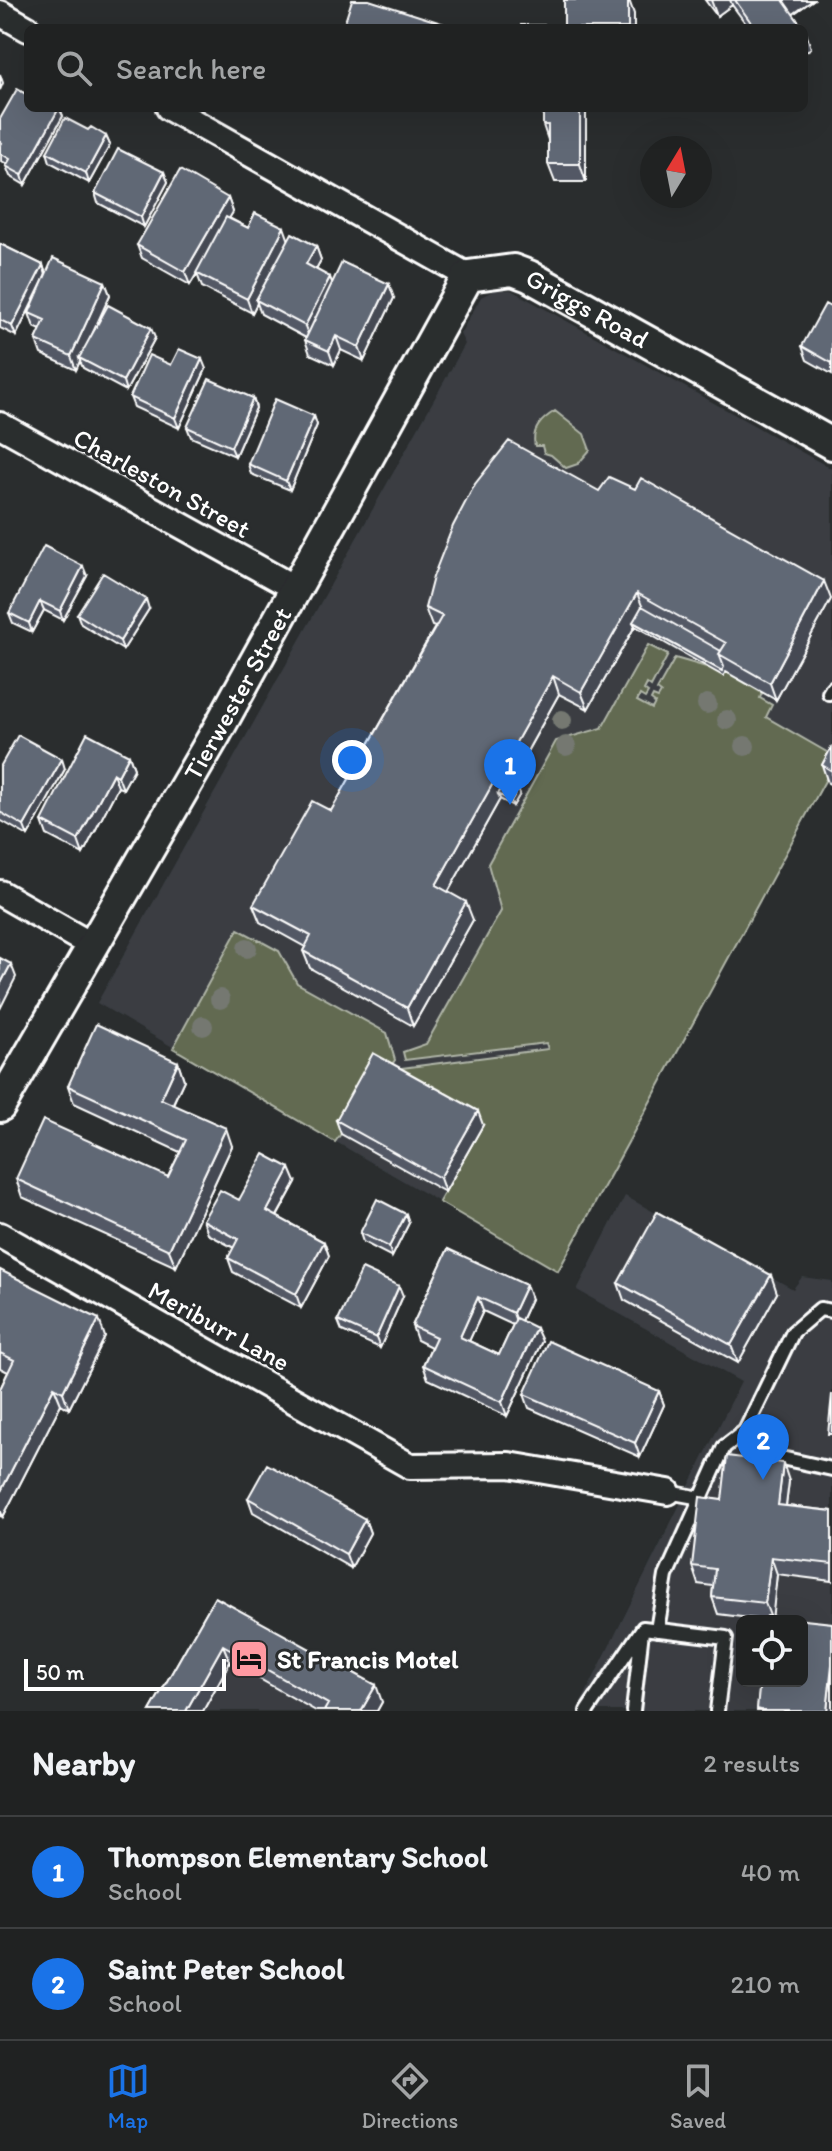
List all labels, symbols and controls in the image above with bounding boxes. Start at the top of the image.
search box [24,24,808,112]
icon: search [52,46,96,90]
text: Search here [116,50,266,87]
north arrow [640,136,712,208]
street label: Griggs Road [520,262,654,355]
street label: Charleston Street [68,421,256,545]
street label: Tierwester Street [176,601,298,786]
pin: 1 [484,739,536,805]
your location [332,740,372,780]
street label: Meriburr Lane [143,1274,295,1378]
pin: 2 [737,1414,789,1480]
map controls [736,1615,808,1687]
button: locate [736,1615,808,1687]
hotel icon: St Francis Motel [228,1638,270,1680]
place label: St Francis Motel [277,1643,459,1675]
scale bar [24,1655,226,1691]
text: 50 m [36,1659,85,1686]
text: Nearby [32,1743,135,1784]
text: 2 results [703,1747,800,1779]
text: Thompson Elementary School [108,1838,488,1875]
text: 1 [52,1856,64,1888]
text: 40 m [741,1856,800,1888]
text: School [108,1875,182,1907]
text: Saint Peter School [108,1950,344,1987]
text: 2 [51,1968,65,2000]
text: 210 m [731,1968,800,2000]
text: School [108,1987,182,2019]
tab: Map [106,2059,150,2134]
tab: Directions [362,2059,458,2134]
tab: Saved [670,2059,726,2134]

